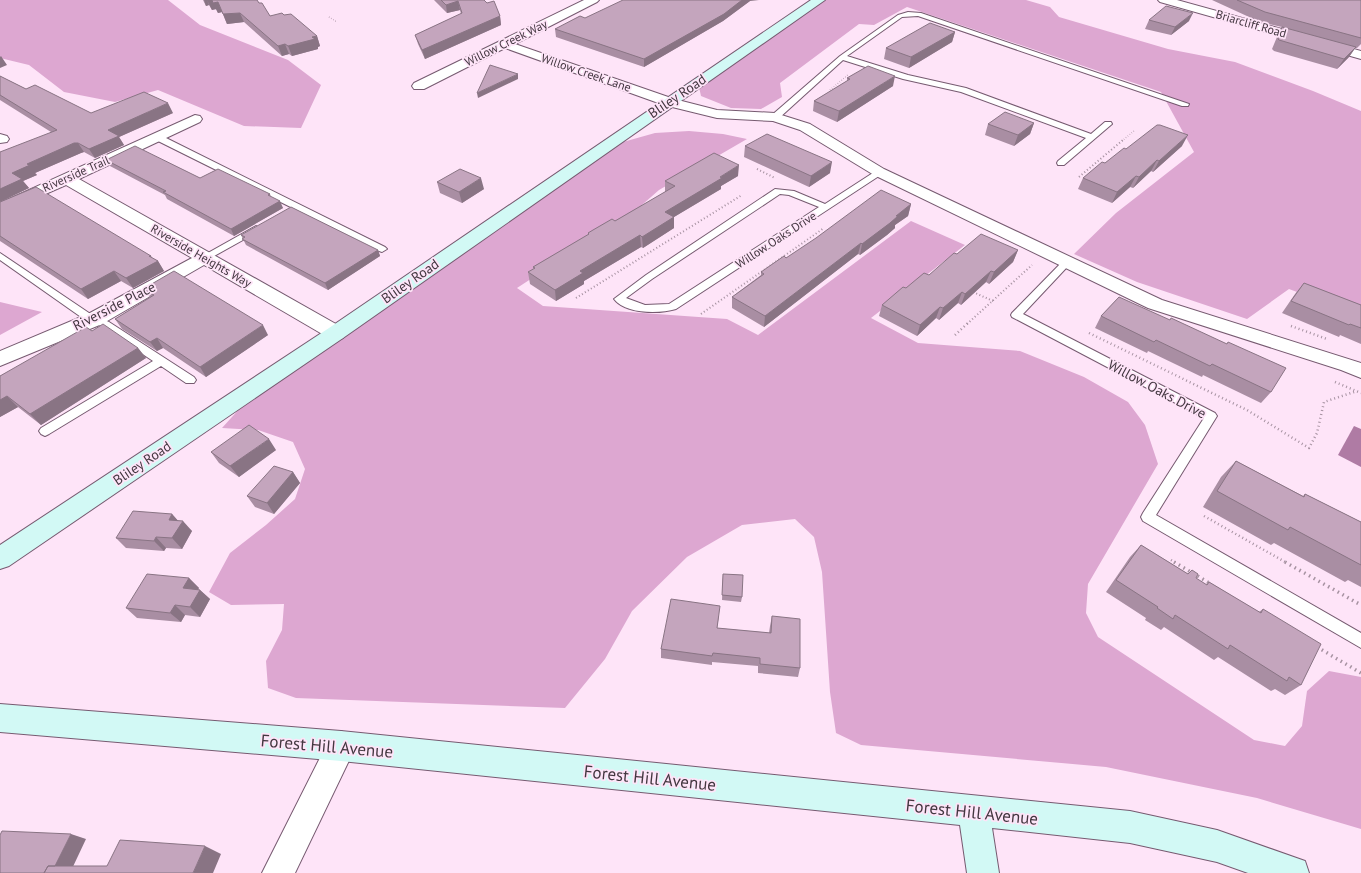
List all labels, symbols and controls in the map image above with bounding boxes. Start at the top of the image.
street label: Briarcliff Road [1214,6,1288,41]
street label: Willow Creek Way [462,16,550,69]
street label: Willow Creek Lane [539,50,633,95]
street label: Bliley Road [644,70,710,122]
street label: Riverside Trail [40,152,112,195]
street label: Willow Oaks Drive [733,208,819,271]
street label: Riverside Heights Way [148,221,255,291]
street label: Bliley Road [378,255,442,307]
street label: Riverside Place [70,277,158,335]
street label: Willow Oaks Drive [1105,356,1209,422]
street label: Bliley Road [109,437,175,489]
street label: Forest Hill Avenue [260,729,394,763]
street label: Forest Hill Avenue [583,760,717,796]
street label: Forest Hill Avenue [905,794,1039,830]

